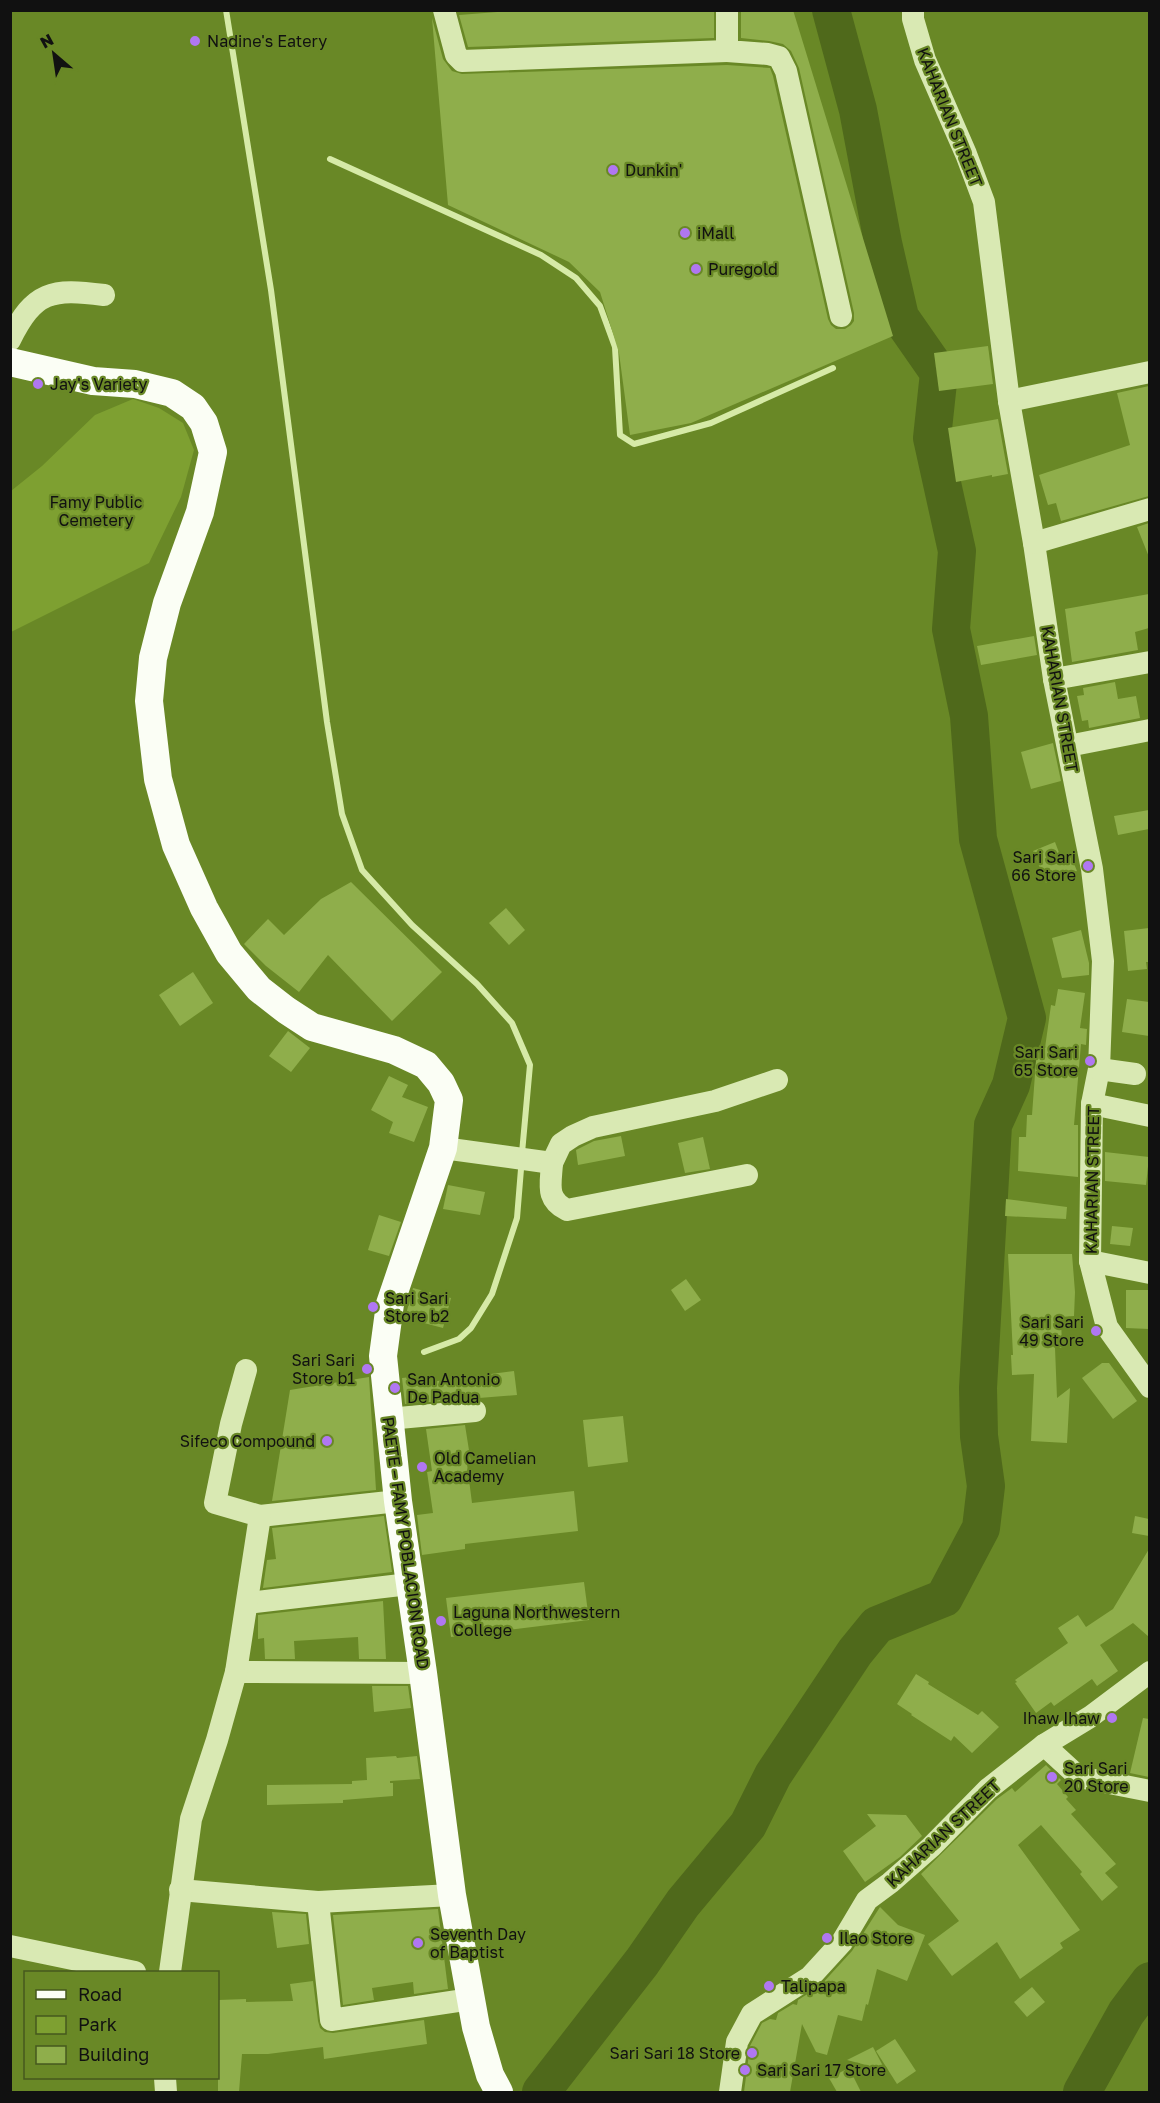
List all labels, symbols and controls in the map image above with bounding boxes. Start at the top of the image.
north arrow [24,24,84,84]
text: N [37,29,57,53]
place label: Nadine's Eatery [207,31,327,51]
marker: Nadine's Eatery [188,34,202,48]
street label: KAHARIAN STREET [913,45,987,190]
place label: Dunkin' [625,160,682,180]
marker: Dunkin' [606,163,620,177]
place label: iMall [697,223,734,243]
marker: iMall [678,226,692,240]
place label: Puregold [708,259,778,279]
marker: Puregold [689,262,703,276]
place label: Jay's Variety [50,374,148,394]
marker: Jay's Variety [31,377,45,391]
park label: Famy Public Cemetery [49,492,143,530]
street label: KAHARIAN STREET [1037,624,1083,774]
place label: Sari Sari 66 Store [1011,847,1076,885]
marker: Sari Sari 66 Store [1081,859,1095,873]
place label: Sari Sari 65 Store [1014,1042,1078,1080]
marker: Sari Sari 65 Store [1083,1054,1097,1068]
street label: KAHARIAN STREET [1081,1106,1103,1254]
place label: Sari Sari Store b2 [385,1288,449,1326]
marker: Sari Sari Store b2 [366,1300,380,1314]
place label: Sari Sari 49 Store [1019,1312,1084,1350]
marker: Sari Sari 49 Store [1089,1324,1103,1338]
place label: Sari Sari Store b1 [291,1350,355,1388]
marker: Sari Sari Store b1 [360,1362,374,1376]
place label: San Antonio De Padua [407,1369,500,1407]
marker: San Antonio De Padua [388,1381,402,1395]
street label: PAETE – FAMY POBLACION ROAD [378,1416,434,1670]
place label: Sifeco Compound [180,1431,315,1451]
marker: Sifeco Compound [320,1434,334,1448]
place label: Old Camelian Academy [434,1448,536,1486]
marker: Old Camelian Academy [415,1460,429,1474]
place label: Laguna Northwestern College [453,1602,620,1640]
marker: Laguna Northwestern College [434,1614,448,1628]
place label: Ihaw Ihaw [1023,1708,1100,1728]
marker: Ihaw Ihaw [1105,1711,1119,1725]
place label: Sari Sari 20 Store [1064,1758,1128,1796]
marker: Sari Sari 20 Store [1045,1770,1059,1784]
street label: KAHARIAN STREET [882,1775,1004,1891]
place label: Seventh Day of Baptist [430,1924,526,1962]
place label: Ilao Store [839,1928,913,1948]
marker: Ilao Store [820,1931,834,1945]
marker: Seventh Day of Baptist [411,1936,425,1950]
legend [24,1971,219,2079]
place label: Talipapa [781,1976,846,1996]
marker: Talipapa [762,1979,776,1993]
text: Road [78,1983,122,2005]
text: Park [78,2013,117,2035]
text: Building [78,2043,149,2065]
place label: Sari Sari 18 Store [610,2043,740,2063]
marker: Sari Sari 18 Store [745,2046,759,2060]
place label: Sari Sari 17 Store [757,2060,886,2080]
marker: Sari Sari 17 Store [738,2063,752,2077]

